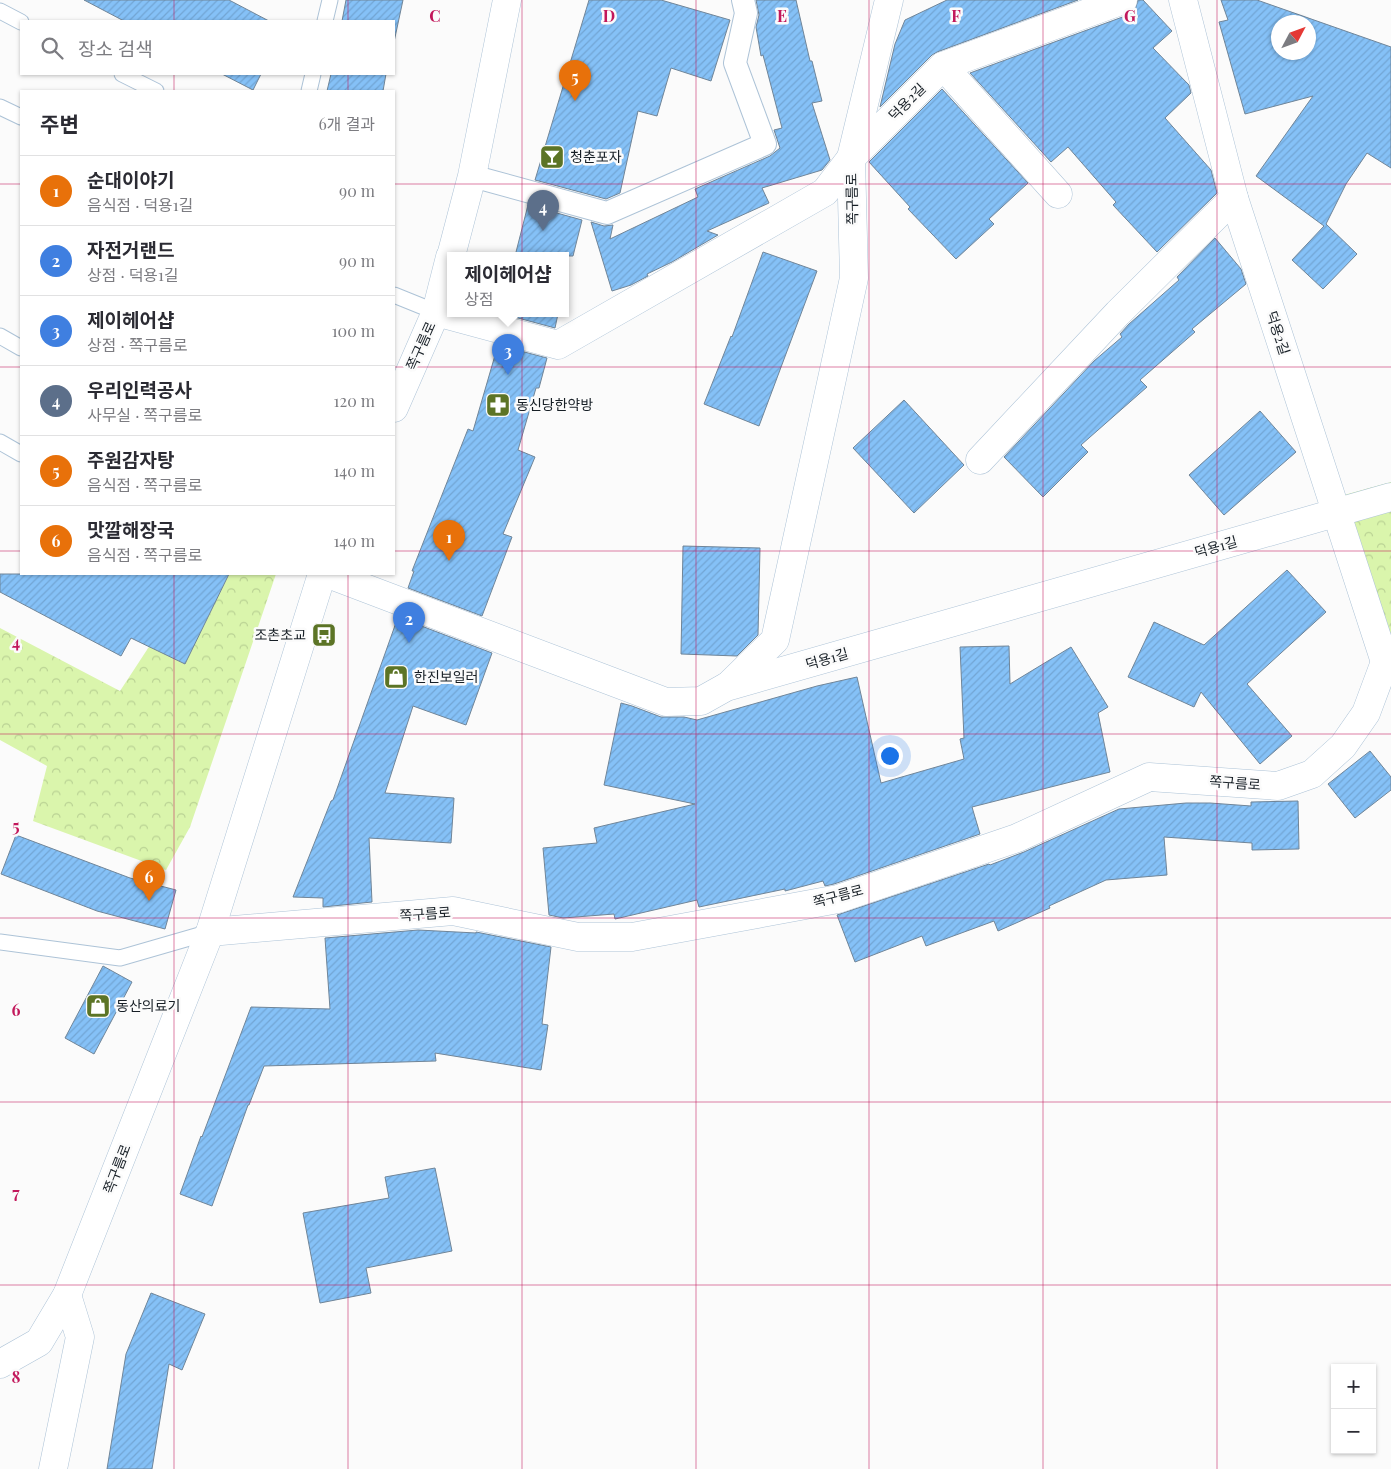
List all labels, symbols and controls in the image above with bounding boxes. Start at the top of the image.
text: C [429,5,441,26]
text: D [603,5,615,26]
text: E [777,5,787,26]
text: F [951,5,961,26]
text: G [1124,5,1136,26]
north arrow [1271,15,1316,60]
search box [20,20,395,75]
icon: search [38,34,66,62]
text: 장소 검색 [78,35,153,61]
pin: 5 [559,60,591,101]
street label: 덕용2길 [884,79,929,124]
text: 주변 [40,109,79,137]
text: 6개 결과 [319,113,375,134]
bar icon: 청춘포자 [539,144,565,170]
place label: 청춘포자 [570,147,622,166]
text: 순대이야기 [87,166,174,192]
street label: 쪽구름로 [842,173,861,225]
text: 1 [53,180,59,201]
text: 90 m [339,180,375,201]
pin: 4 [527,190,559,231]
text: 음식점 · 덕용1길 [87,194,193,215]
text: 자전거랜드 [87,236,174,262]
text: 2 [52,250,60,271]
text: 90 m [339,250,375,271]
popup [447,252,569,317]
text: 제이헤어샵 [464,260,552,286]
text: 상점 · 덕용1길 [87,264,179,285]
text: 상점 [464,288,494,309]
text: 제이헤어샵 [87,306,174,332]
street label: 덕용2길 [1262,308,1295,357]
street label: 쪽구름로 [401,318,440,373]
text: 3 [52,320,60,341]
text: 100 m [332,320,375,341]
text: 상점 · 쪽구름로 [87,334,188,355]
pin: 3 [492,334,524,375]
text: 우리인력공사 [87,376,192,402]
text: 4 [52,390,60,411]
text: 120 m [334,390,375,411]
pharmacy icon: 동신당한약방 [485,392,511,418]
place label: 동신당한약방 [516,395,593,414]
text: 사무실 · 쪽구름로 [87,404,202,425]
text: 주원감자탕 [87,446,174,472]
text: 5 [52,460,60,481]
text: 140 m [333,460,375,481]
text: 음식점 · 쪽구름로 [87,474,202,495]
text: 맛깔해장국 [87,516,174,542]
pin: 1 [433,520,465,561]
text: 6 [52,530,60,551]
text: 140 m [333,530,375,551]
street label: 덕용1길 [1192,531,1240,562]
text: 음식점 · 쪽구름로 [87,544,202,565]
pin: 2 [393,602,425,643]
bus stop icon: 조촌초교 [311,622,337,648]
place label: 조촌초교 [254,625,306,644]
text: 4 [12,631,20,652]
street label: 덕용1길 [803,643,851,674]
shop icon: 한진보일러 [383,664,409,690]
place label: 한진보일러 [414,667,478,686]
your location [877,743,903,769]
street label: 쪽구름로 [1209,771,1262,794]
text: 5 [12,815,20,836]
pin: 6 [133,860,165,901]
street label: 쪽구름로 [811,880,865,911]
street label: 쪽구름로 [399,902,451,925]
shop icon: 동산의료기 [85,993,111,1019]
place label: 동산의료기 [116,996,180,1015]
text: 6 [12,999,21,1020]
street label: 쪽구름로 [98,1141,135,1196]
text: 7 [12,1182,20,1203]
map controls [1331,1364,1376,1454]
button: + [1331,1364,1376,1409]
text: 8 [12,1366,21,1387]
button: − [1331,1409,1376,1454]

